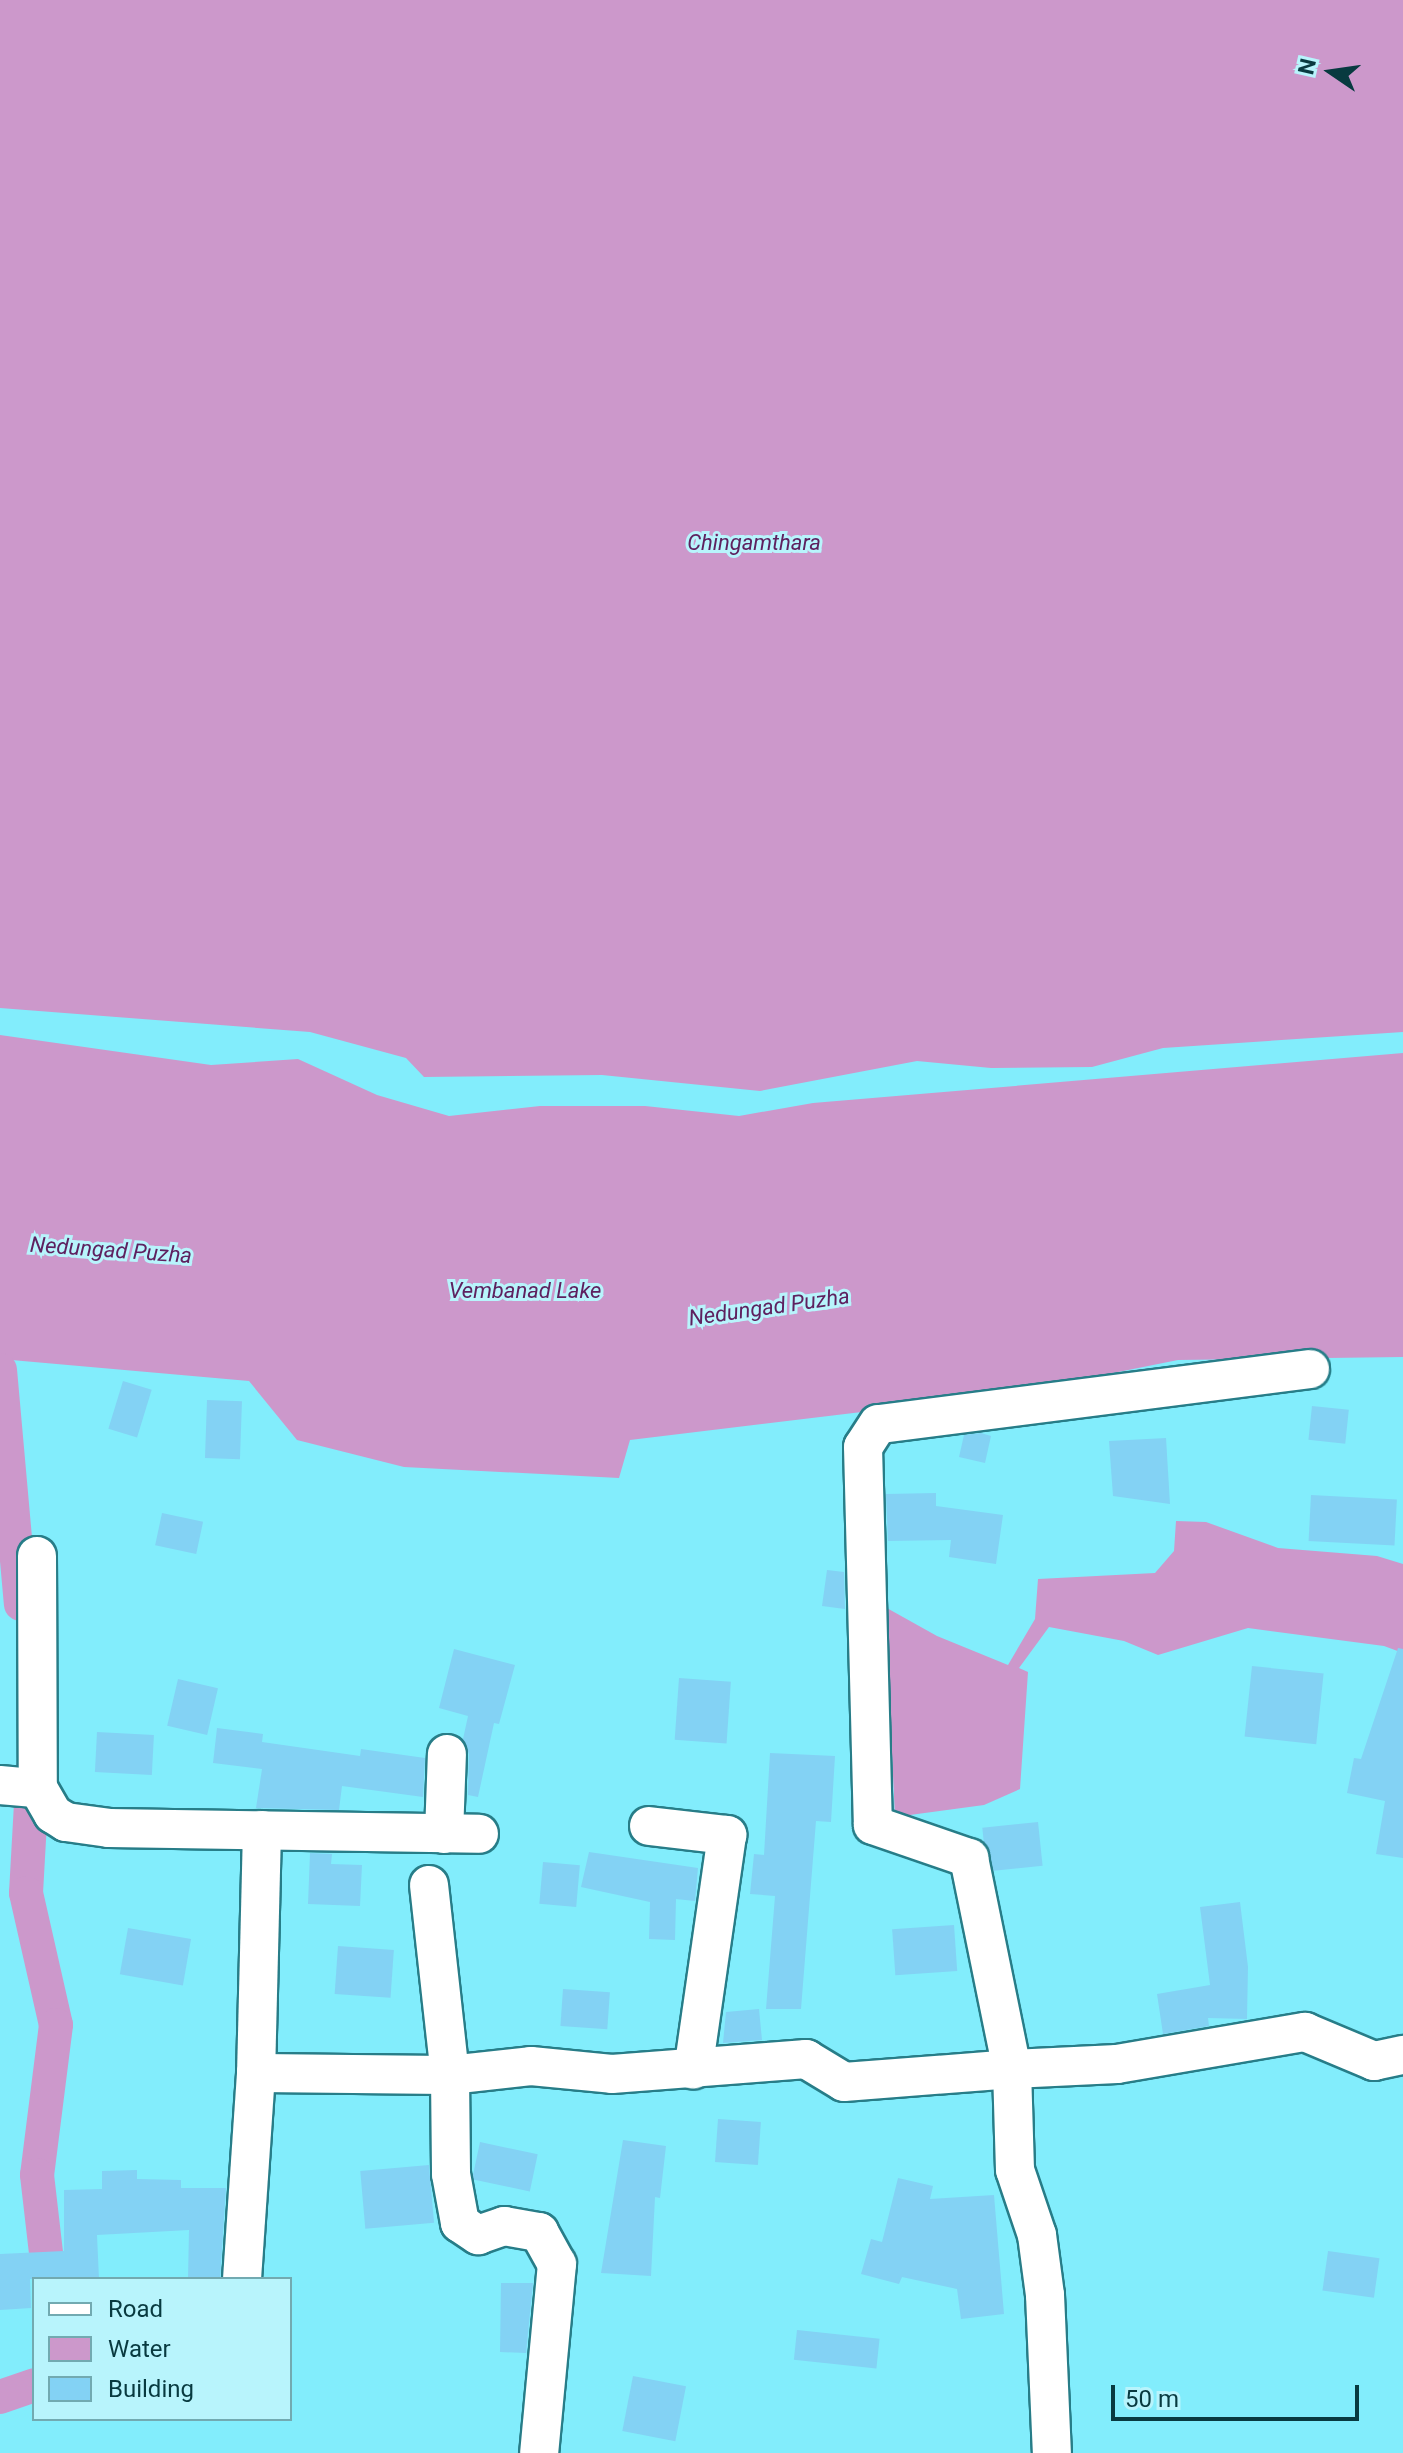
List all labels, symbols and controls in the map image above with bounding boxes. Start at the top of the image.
north arrow [1291,32,1371,112]
text: N [1293,56,1321,77]
water label: Chingamthara [687,530,821,556]
water label: Nedungad Puzha [29,1231,193,1269]
water label: Vembanad Lake [449,1278,601,1304]
water label: Nedungad Puzha [687,1283,851,1331]
legend [32,2277,292,2421]
text: Road [108,2295,163,2323]
text: Water [108,2335,171,2363]
scale bar [1115,2369,1363,2419]
text: Building [108,2375,194,2403]
text: 50 m [1125,2385,1179,2413]

